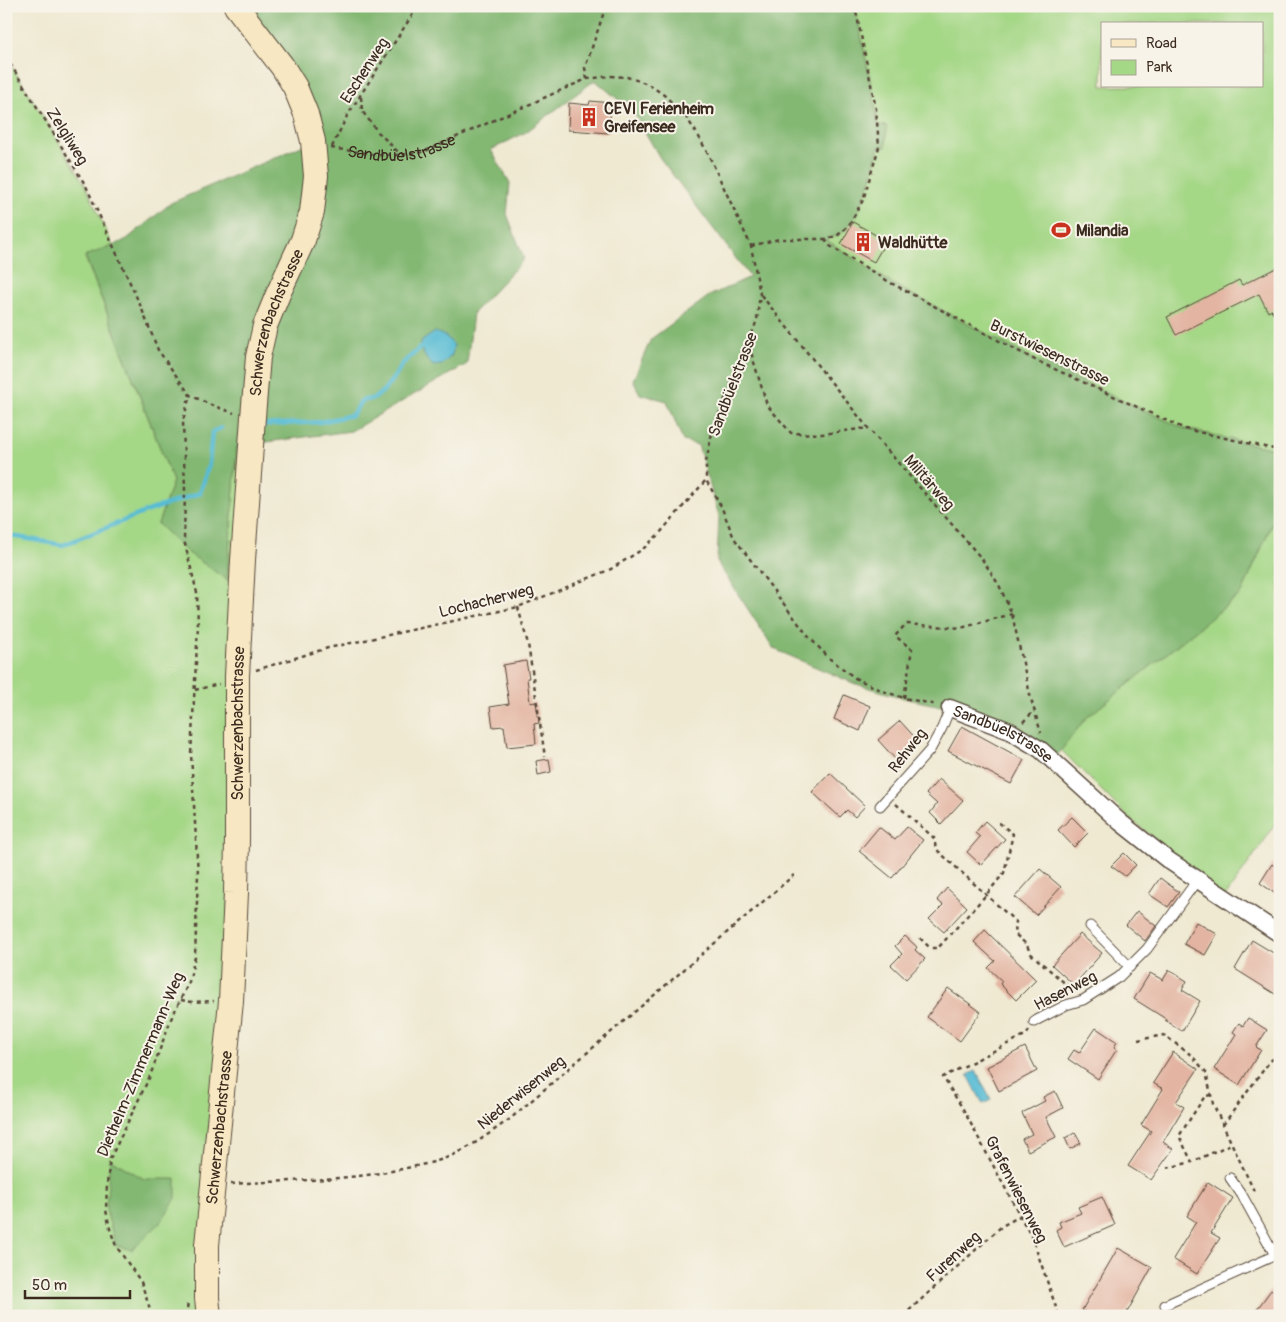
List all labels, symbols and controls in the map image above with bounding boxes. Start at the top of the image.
legend [1101,22,1264,88]
street label: Eschenweg [336,34,394,107]
text: Road [1146,34,1177,53]
text: Park [1146,58,1173,77]
place label: CEVI Ferienheim Greifensee [604,99,714,137]
street label: Zelgliweg [42,104,93,169]
building icon: CEVI Ferienheim Greifensee [578,106,600,128]
street label: Sandbüelstrasse [346,130,459,166]
sports icon: Milandia [1050,219,1072,241]
place label: Milandia [1076,221,1129,241]
building icon: Waldhütte [852,231,874,253]
place label: Waldhütte [878,233,948,253]
street label: Schwerzenbachstrasse [246,246,308,397]
street label: Burstwiesenstrasse [987,315,1113,391]
street label: Sandbüelstrasse [704,329,762,439]
street label: Militärweg [900,451,959,515]
street label: Lochacherweg [437,580,536,622]
street label: Schwerzenbachstrasse [228,646,250,801]
street label: Sandbüelstrasse [950,701,1057,767]
street label: Rehweg [884,724,931,777]
street label: Hasenweg [1031,967,1100,1015]
street label: Diethelm-Zimmermann-Weg [93,969,189,1160]
street label: Schwerzenbachstrasse [202,1050,237,1206]
street label: Niederwisenweg [474,1051,570,1134]
street label: Grafenwiesenweg [980,1132,1052,1247]
street label: Furenweg [922,1227,985,1286]
scale bar [25,1267,130,1299]
text: 50 m [32,1276,67,1295]

